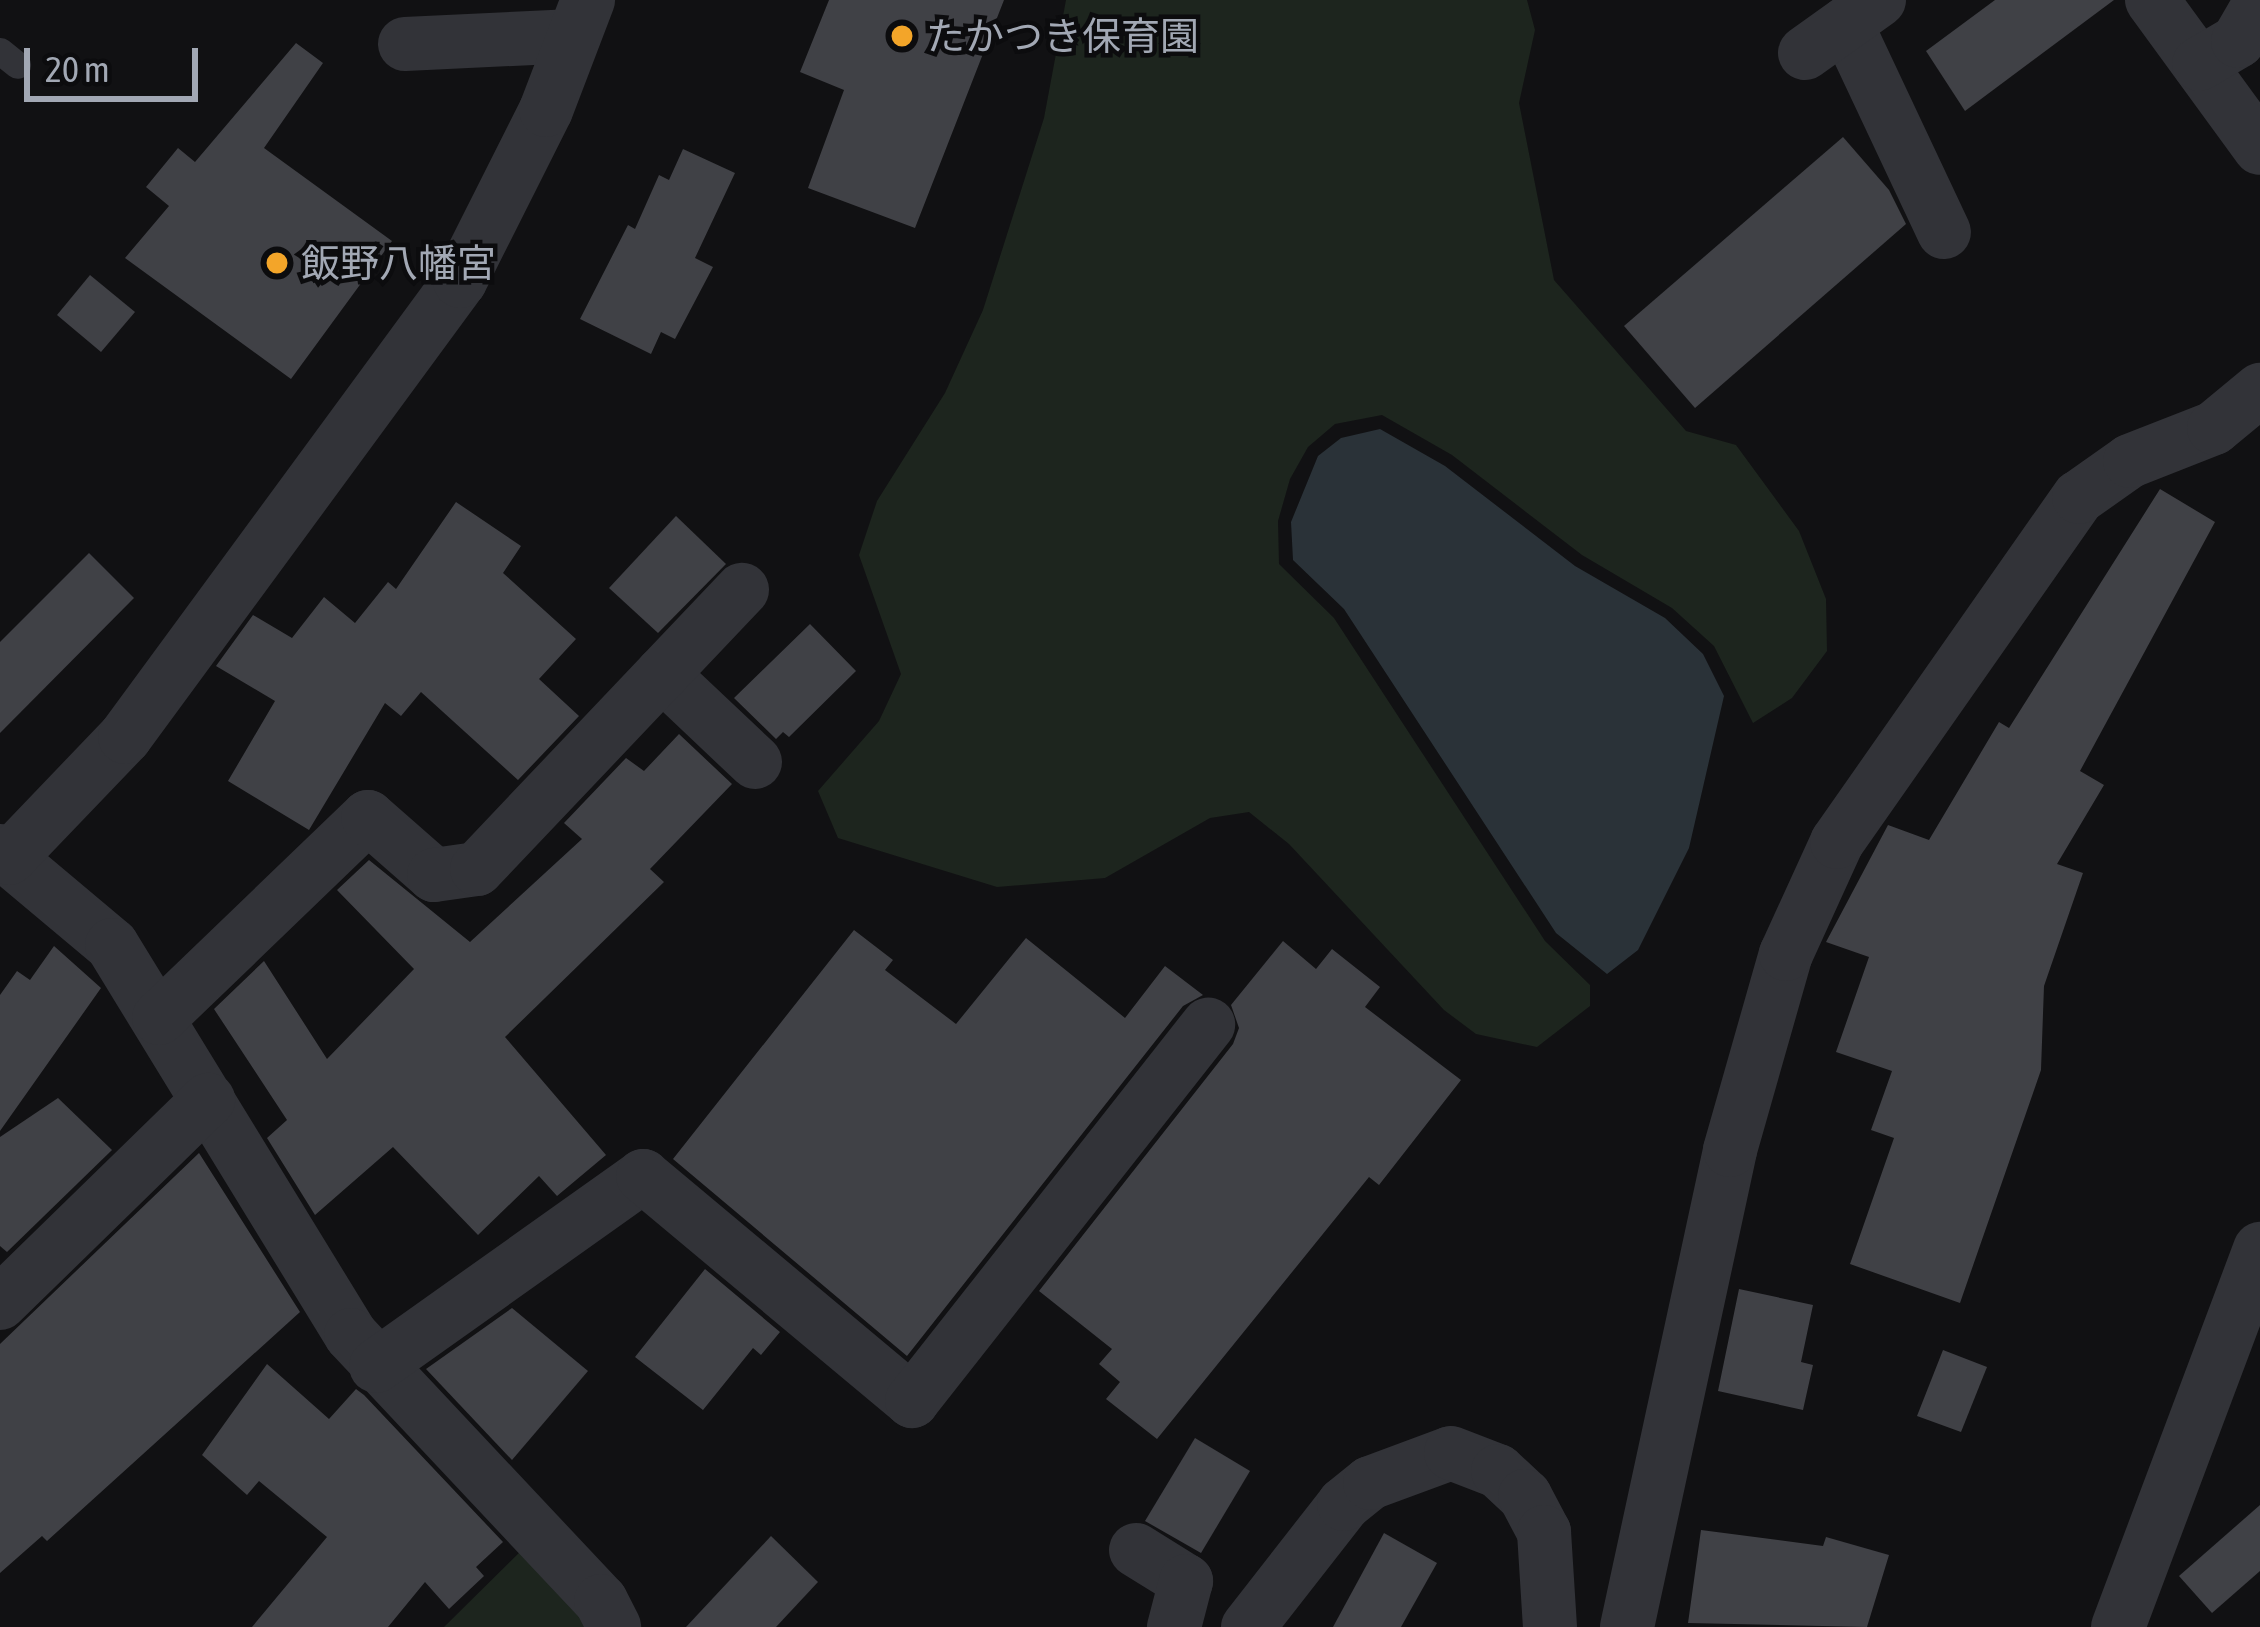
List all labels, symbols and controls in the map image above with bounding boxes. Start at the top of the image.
place label: たかつき保育園 [926,13,1199,59]
marker: たかつき保育園 [889,23,915,49]
scale bar [30,24,204,98]
text: 20 m [45,48,110,90]
place label: 飯野八幡宮 [301,240,496,286]
marker: 飯野八幡宮 [264,250,290,276]

